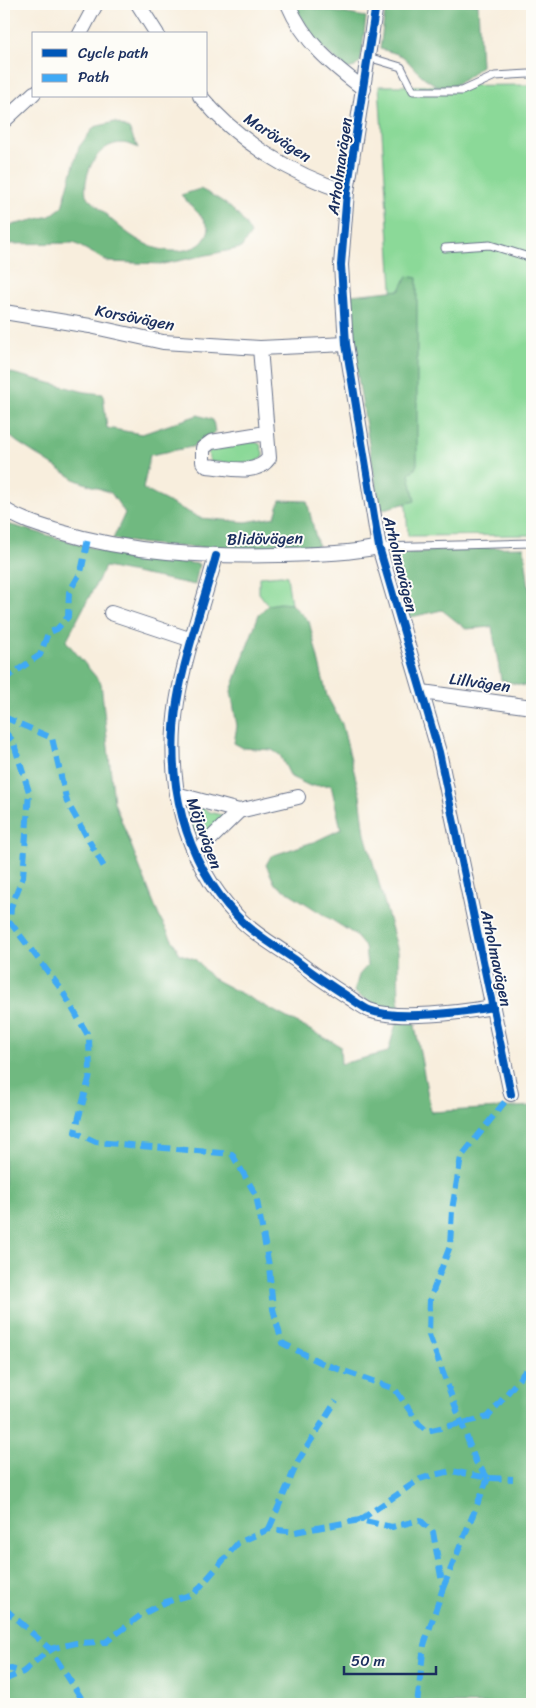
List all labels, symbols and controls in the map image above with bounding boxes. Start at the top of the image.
legend [32,32,208,98]
text: Cycle path [78,40,149,66]
text: Path [78,64,109,90]
street label: Marövägen [238,105,318,171]
street label: Arholmavägen [318,115,361,218]
street label: Korsövägen [93,296,177,339]
street label: Arholmavägen [374,512,427,616]
street label: Blidövägen [227,523,304,554]
street label: Lillvägen [448,664,513,701]
street label: Möjavägen [178,793,231,874]
street label: Arholmavägen [472,906,521,1010]
scale bar [344,1643,436,1675]
text: 50 m [351,1648,386,1674]

